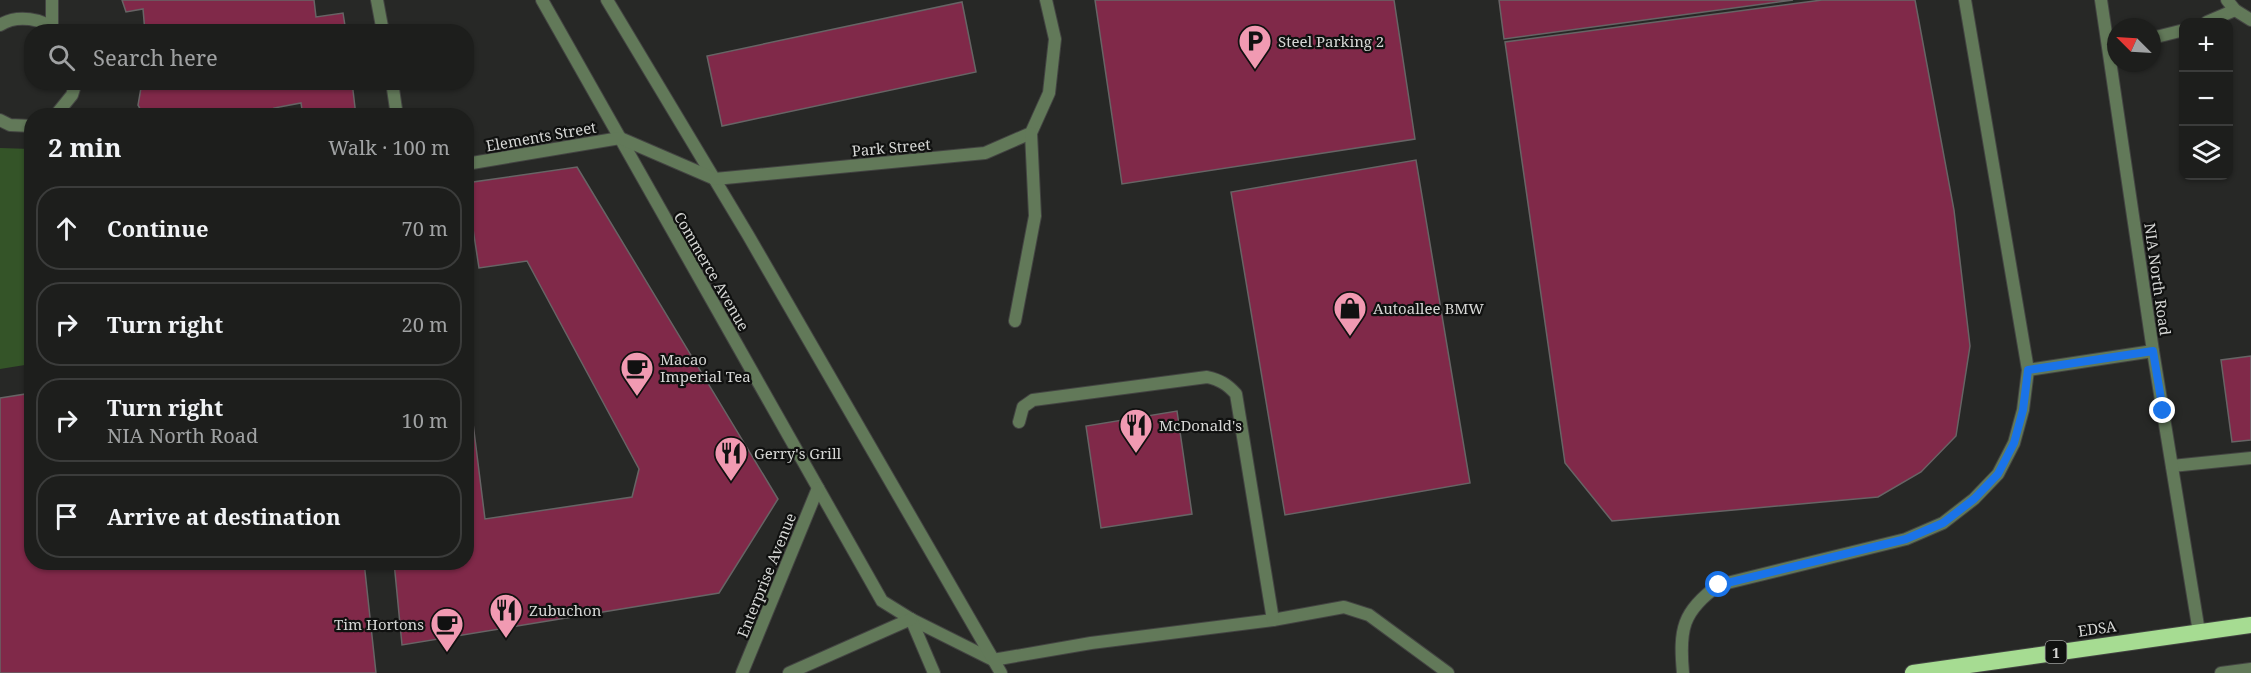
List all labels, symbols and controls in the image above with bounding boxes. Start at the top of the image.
north arrow [2107,18,2161,72]
map controls [2179,18,2233,180]
button: + [2179,18,2233,72]
parking icon: Steel Parking 2 [1237,23,1273,70]
search box [24,24,474,90]
place label: Steel Parking 2 [1278,31,1384,51]
icon: search [45,41,78,74]
text: Search here [93,42,218,72]
button: − [2179,72,2233,126]
street label: Elements Street [484,116,598,156]
button: layers [2179,126,2233,180]
text: 2 min [48,129,122,165]
text: Walk · 100 m [328,134,450,161]
street label: Park Street [851,134,931,160]
street label: Commerce Avenue [670,208,754,334]
icon: ahead [50,212,83,245]
text: Continue [107,213,209,243]
text: 70 m [402,215,448,242]
street label: NIA North Road [2140,221,2176,337]
shop icon: Autoallee BMW [1332,290,1368,337]
place label: Autoallee BMW [1373,298,1484,318]
icon: right [50,308,83,341]
text: Turn right [107,309,223,339]
text: 20 m [402,311,448,338]
place label: Macao Imperial Tea [660,349,751,386]
cafe icon: Macao Imperial Tea [619,350,655,397]
text: Turn right [107,392,223,422]
route end [2149,397,2175,423]
icon: right [50,404,83,437]
text: 10 m [402,407,448,434]
restaurant icon: McDonald's [1118,407,1154,454]
place label: McDonald's [1159,415,1242,435]
text: NIA North Road [107,422,258,449]
restaurant icon: Gerry's Grill [713,435,749,482]
place label: Gerry's Grill [754,443,842,463]
icon: arrive [50,500,83,533]
text: Arrive at destination [107,501,341,531]
street label: Enterprise Avenue [732,510,800,640]
route start [1705,571,1731,597]
restaurant icon: Zubuchon [488,592,524,639]
place label: Zubuchon [529,600,602,620]
cafe icon: Tim Hortons [429,606,465,653]
place label: Tim Hortons [334,614,424,634]
street label: EDSA [2076,615,2118,641]
road number: 1 [2046,641,2066,663]

